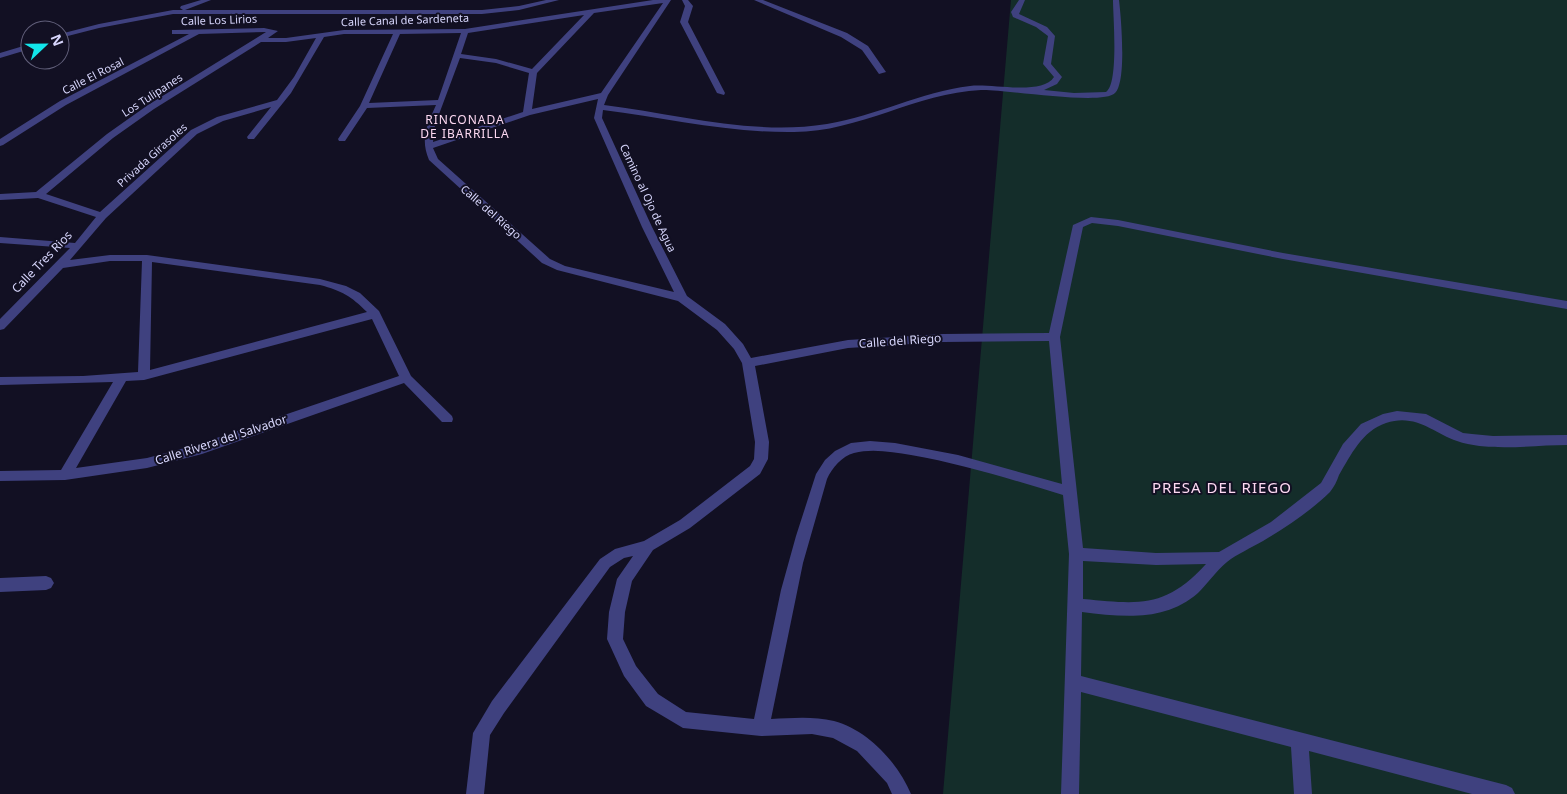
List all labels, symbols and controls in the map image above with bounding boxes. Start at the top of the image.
street label: Calle Canal de Sardeneta [341,10,469,29]
street label: Calle Los Lirios [181,11,257,28]
north arrow [20,20,70,70]
text: N [47,31,68,49]
street label: Calle El Rosal [59,54,126,98]
street label: Los Tulipanes [118,69,185,120]
district label: RINCONADA DE IBARRILLA [420,111,510,142]
street label: Privada Girasoles [114,119,190,190]
street label: Camino al Ojo de Agua [617,141,680,254]
street label: Calle del Riego [458,181,525,242]
street label: Calle Tres Rios [8,227,76,296]
street label: Calle del Riego [858,329,942,352]
street label: Calle Rivera del Salvador [153,410,289,469]
district label: PRESA DEL RIEGO [1152,477,1292,497]

